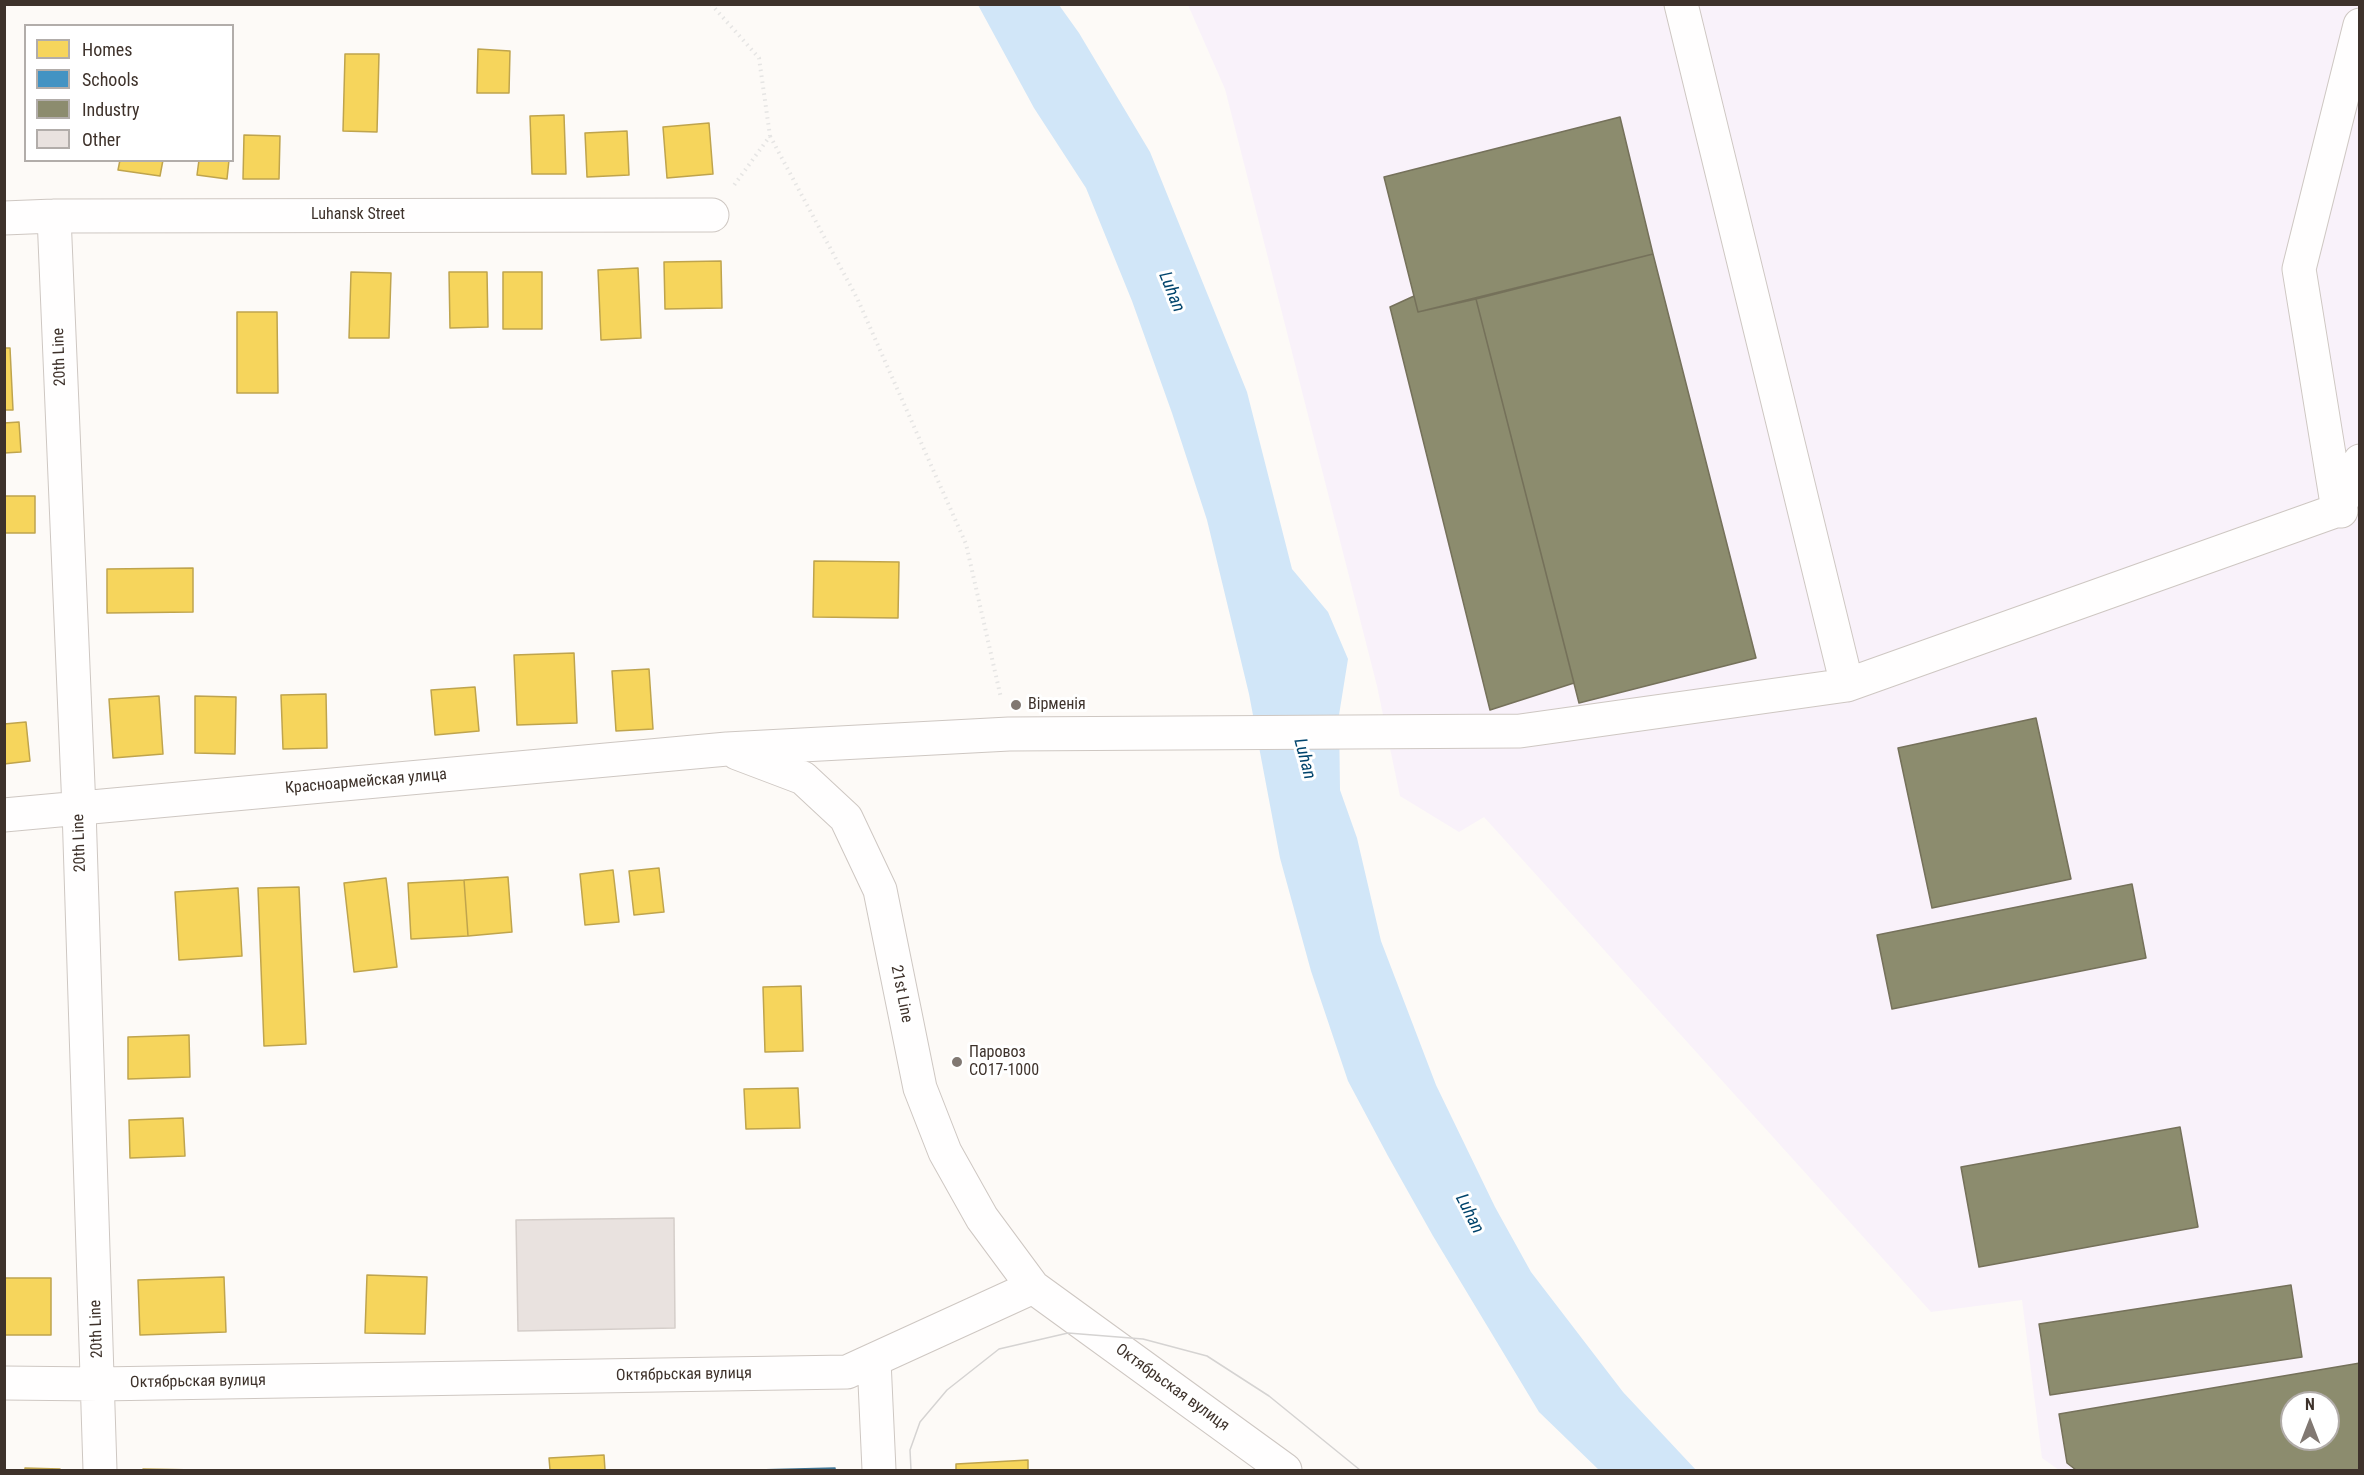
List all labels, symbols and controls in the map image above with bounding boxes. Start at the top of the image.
legend [24,24,234,162]
text: Homes [82,39,132,60]
text: Schools [82,69,139,90]
text: Industry [82,99,140,120]
text: Other [82,129,121,150]
street label: Luhansk Street [311,205,405,225]
water label: Luhan [1153,269,1189,315]
street label: 20th Line [49,327,71,387]
place label: Вірменія [1028,695,1086,715]
marker: Вірменія [1009,698,1023,712]
water label: Luhan [1288,736,1320,782]
street label: Красноармейская улица [284,765,448,799]
street label: 20th Line [69,813,91,873]
street label: 21st Line [886,964,916,1024]
place label: Паровоз СО17-1000 [969,1043,1039,1081]
marker: Паровоз СО17-1000 [950,1055,964,1069]
water label: Luhan [1450,1191,1488,1237]
street label: 20th Line [86,1299,108,1359]
street label: Октябрьская вулиця [1111,1340,1233,1436]
street label: Октябрьская вулиця [616,1364,752,1386]
street label: Октябрьская вулиця [130,1371,266,1393]
north arrow [2280,1391,2340,1451]
text: N [2305,1395,2315,1414]

